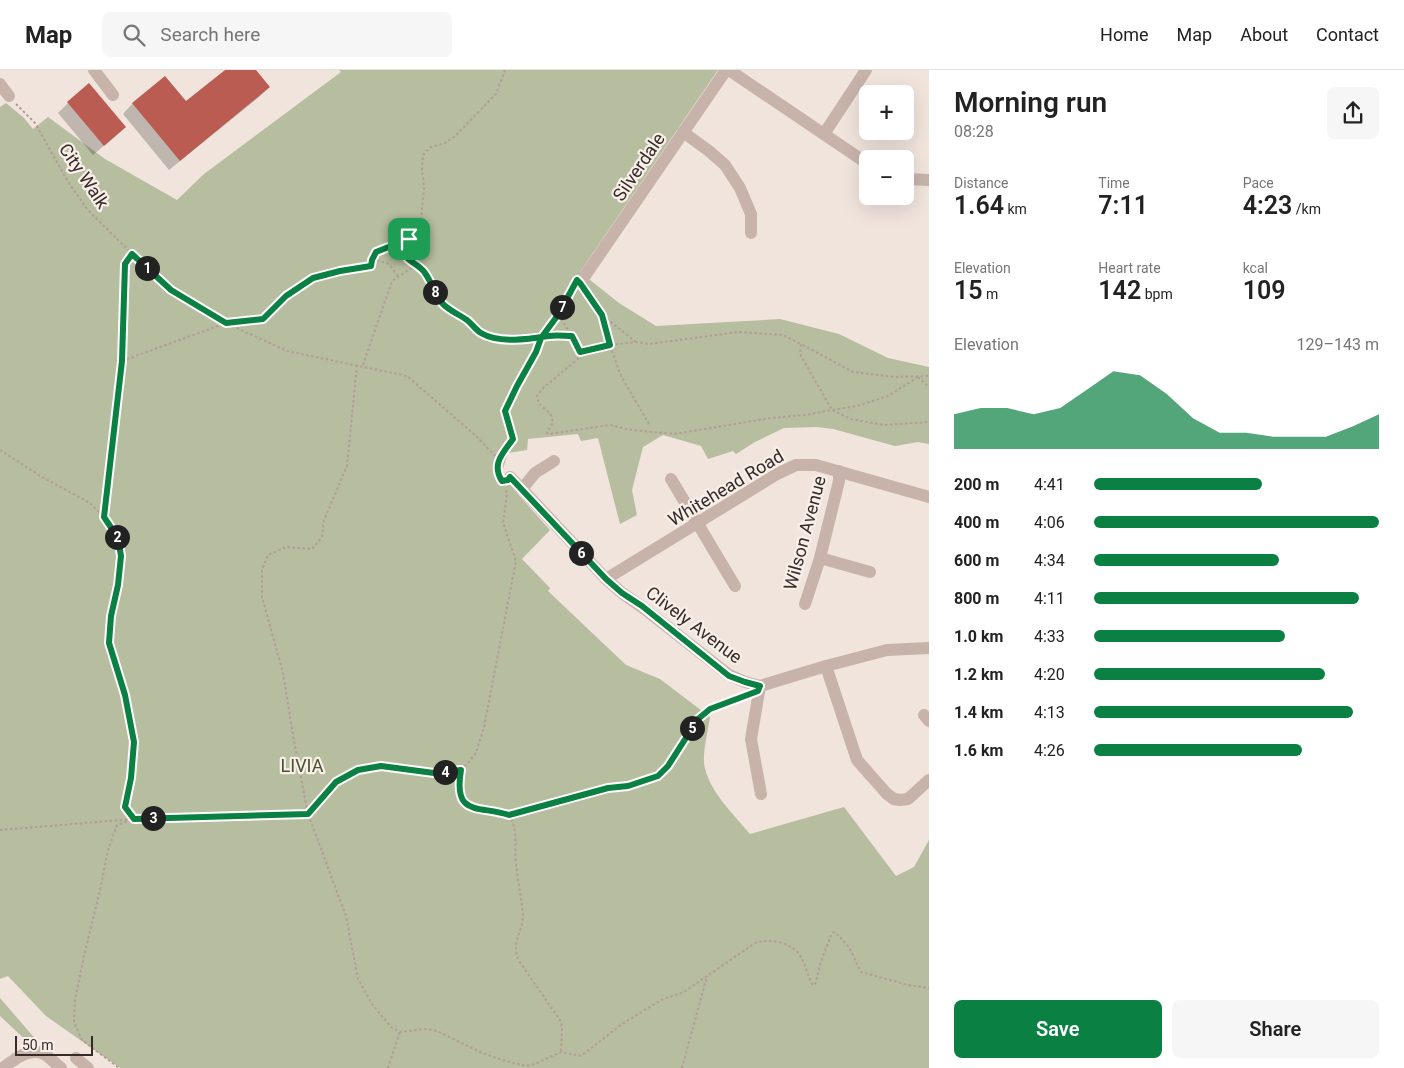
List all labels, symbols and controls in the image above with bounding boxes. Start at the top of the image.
search box [102,12,452,57]
text: Map [25,21,72,49]
icon: search [120,21,148,49]
text: Search here [160,23,260,46]
text: Home [1100,24,1149,45]
text: Map [1177,24,1212,45]
text: About [1240,24,1288,45]
text: Contact [1316,24,1379,45]
map controls [859,85,914,205]
button: + [859,85,914,140]
text: Morning run [954,86,1107,119]
button: share [1327,87,1379,139]
text: 08:28 [954,122,994,141]
street label: Silverdale [608,129,669,205]
street label: City Walk [55,139,114,213]
button: − [859,150,914,205]
text: Distance [954,175,1009,191]
text: Time [1098,175,1130,191]
text: Pace [1243,175,1274,191]
text: 1.64 [954,191,1004,220]
text: 7:11 [1098,191,1148,220]
text: 4:23 [1243,191,1292,220]
text: km [1004,201,1027,217]
text: /km [1292,201,1321,217]
pin [388,218,430,260]
icon: arrive [395,225,423,253]
pin: 1 [134,256,160,280]
text: 1 [143,260,152,276]
text: Elevation [954,260,1011,276]
text: Heart rate [1098,260,1161,276]
text: kcal [1243,260,1268,276]
text: 15 [954,276,983,305]
text: 142 [1098,276,1141,305]
text: 109 [1243,276,1286,305]
pin: 8 [422,280,448,304]
text: 8 [431,284,440,300]
text: m [983,286,998,302]
text: bpm [1141,286,1173,302]
pin: 7 [550,294,574,320]
text: 7 [558,299,567,315]
text: Elevation [954,335,1019,354]
text: 129–143 m [1297,335,1379,354]
street label: Whitehead Road [664,445,787,530]
street label: Wilson Avenue [779,473,830,592]
text: 200 m [954,475,999,494]
text: 4:41 [1034,475,1065,494]
text: 400 m [954,513,999,532]
text: 4:06 [1034,513,1065,532]
pin: 2 [104,524,130,550]
text: 2 [113,529,122,545]
pin: 6 [568,540,594,566]
text: 6 [577,545,586,561]
text: 600 m [954,551,999,570]
text: 4:34 [1034,551,1065,570]
street label: Clively Avenue [642,582,746,668]
text: 800 m [954,589,999,608]
text: 4:11 [1034,589,1065,608]
text: 1.0 km [954,627,1003,646]
text: 4:33 [1034,627,1065,646]
text: 1.2 km [954,665,1003,684]
text: 4:20 [1034,665,1065,684]
text: 1.4 km [954,703,1003,722]
text: 4:13 [1034,703,1065,722]
pin: 5 [680,716,704,740]
text: 5 [688,720,697,736]
text: 1.6 km [954,741,1003,760]
text: 4:26 [1034,741,1065,760]
park label: LIVIA [281,755,324,776]
pin: 4 [432,760,458,784]
text: 4 [441,764,450,780]
pin: 3 [140,806,166,830]
text: 3 [149,810,158,826]
button: Save [954,1000,1162,1058]
button: Share [1172,1000,1379,1058]
scale bar [15,1033,92,1056]
text: 50 m [22,1037,54,1053]

